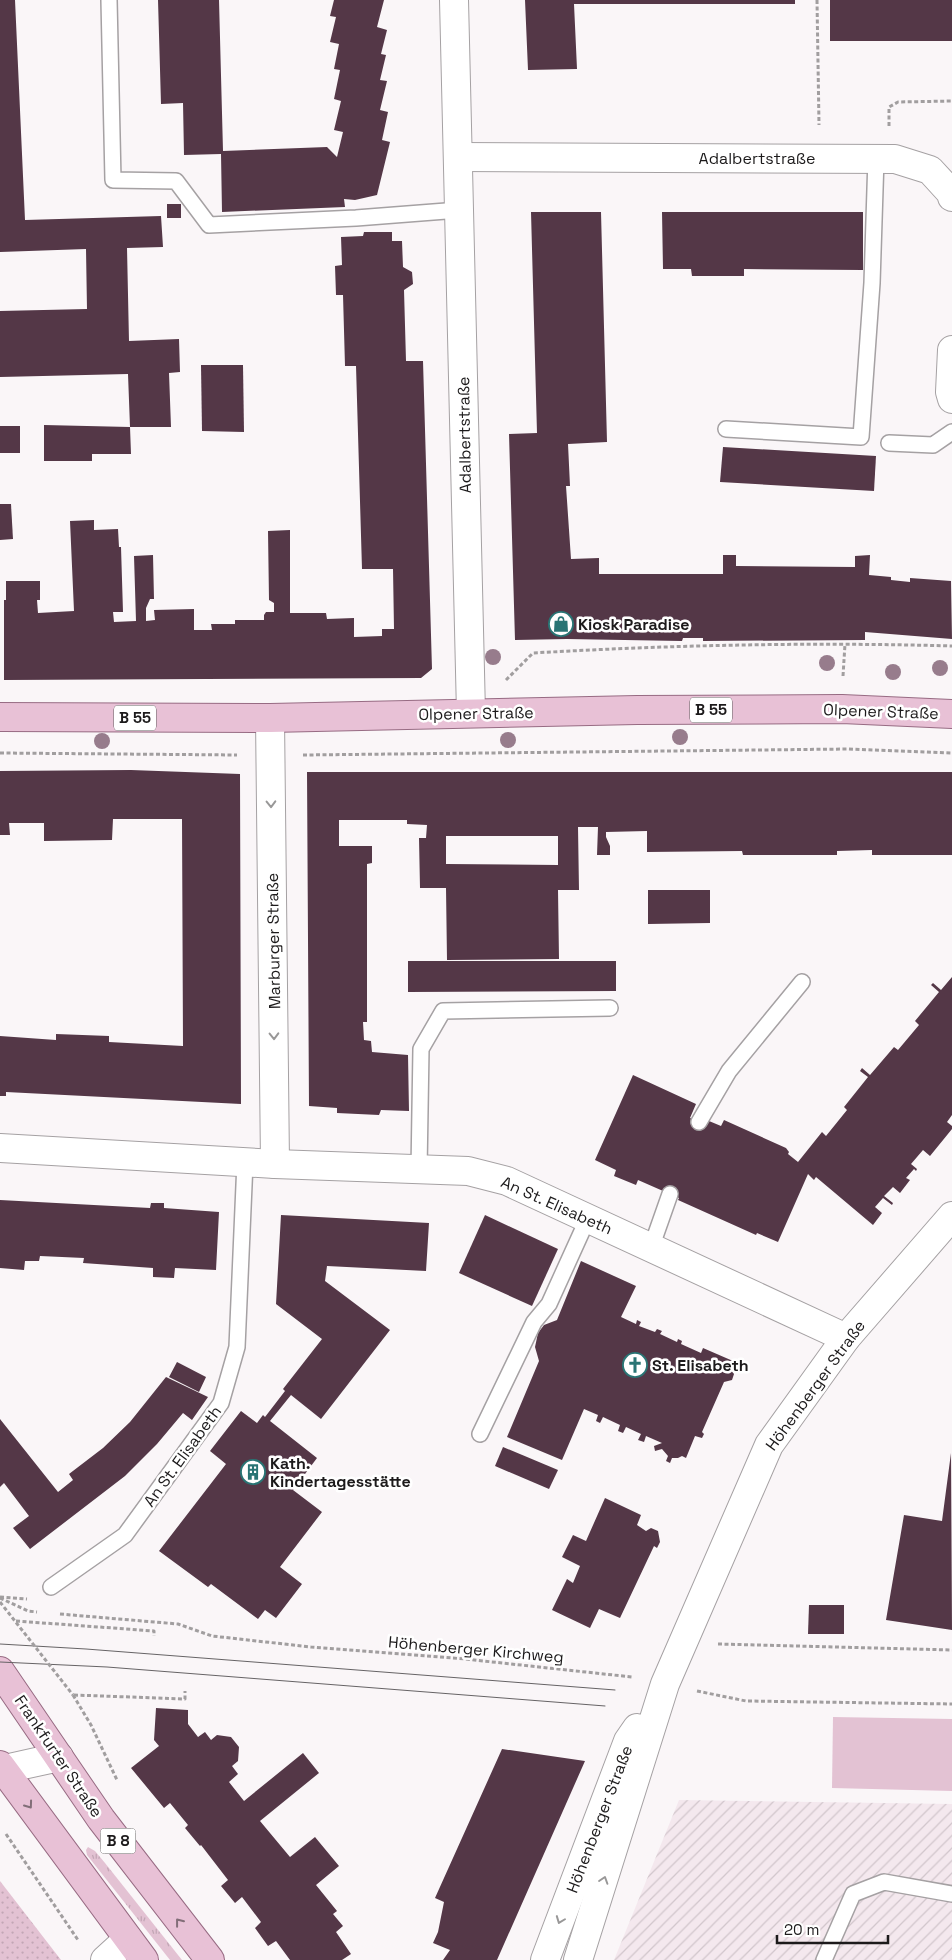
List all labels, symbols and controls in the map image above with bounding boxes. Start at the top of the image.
street label: Adalbertstraße [699,148,815,169]
street label: Adalbertstraße [453,376,476,494]
shop icon: Kiosk Paradise [548,611,574,637]
place label: Kiosk Paradise [578,614,690,635]
road number: B 55 [690,698,732,722]
street label: Olpener Straße [823,699,939,724]
street label: Olpener Straße [418,702,534,725]
road number: B 55 [114,706,156,730]
one-way arrow [266,800,276,808]
street label: Marburger Straße [262,873,285,1009]
one-way arrow [269,1032,279,1040]
street label: An St. Elisabeth [498,1171,616,1239]
street label: Höhenberger Straße [761,1316,870,1455]
church icon: St. Elisabeth [622,1352,648,1378]
place label: St. Elisabeth [652,1355,749,1376]
street label: An St. Elisabeth [139,1402,226,1511]
place label: Kath. Kindertagesstätte [270,1453,411,1492]
building icon: Kath. Kindertagesstätte [240,1459,266,1485]
street label: Höhenberger Kirchweg [387,1631,565,1668]
street label: Frankfurter Straße [10,1691,107,1822]
street label: Höhenberger Straße [562,1742,637,1896]
one-way arrow [23,1799,32,1809]
road number: B 8 [100,1828,136,1854]
one-way arrow [598,1877,608,1885]
scale bar [777,1912,888,1944]
one-way arrow [556,1915,566,1924]
one-way arrow [177,1919,185,1928]
text: 20 m [784,1920,819,1939]

